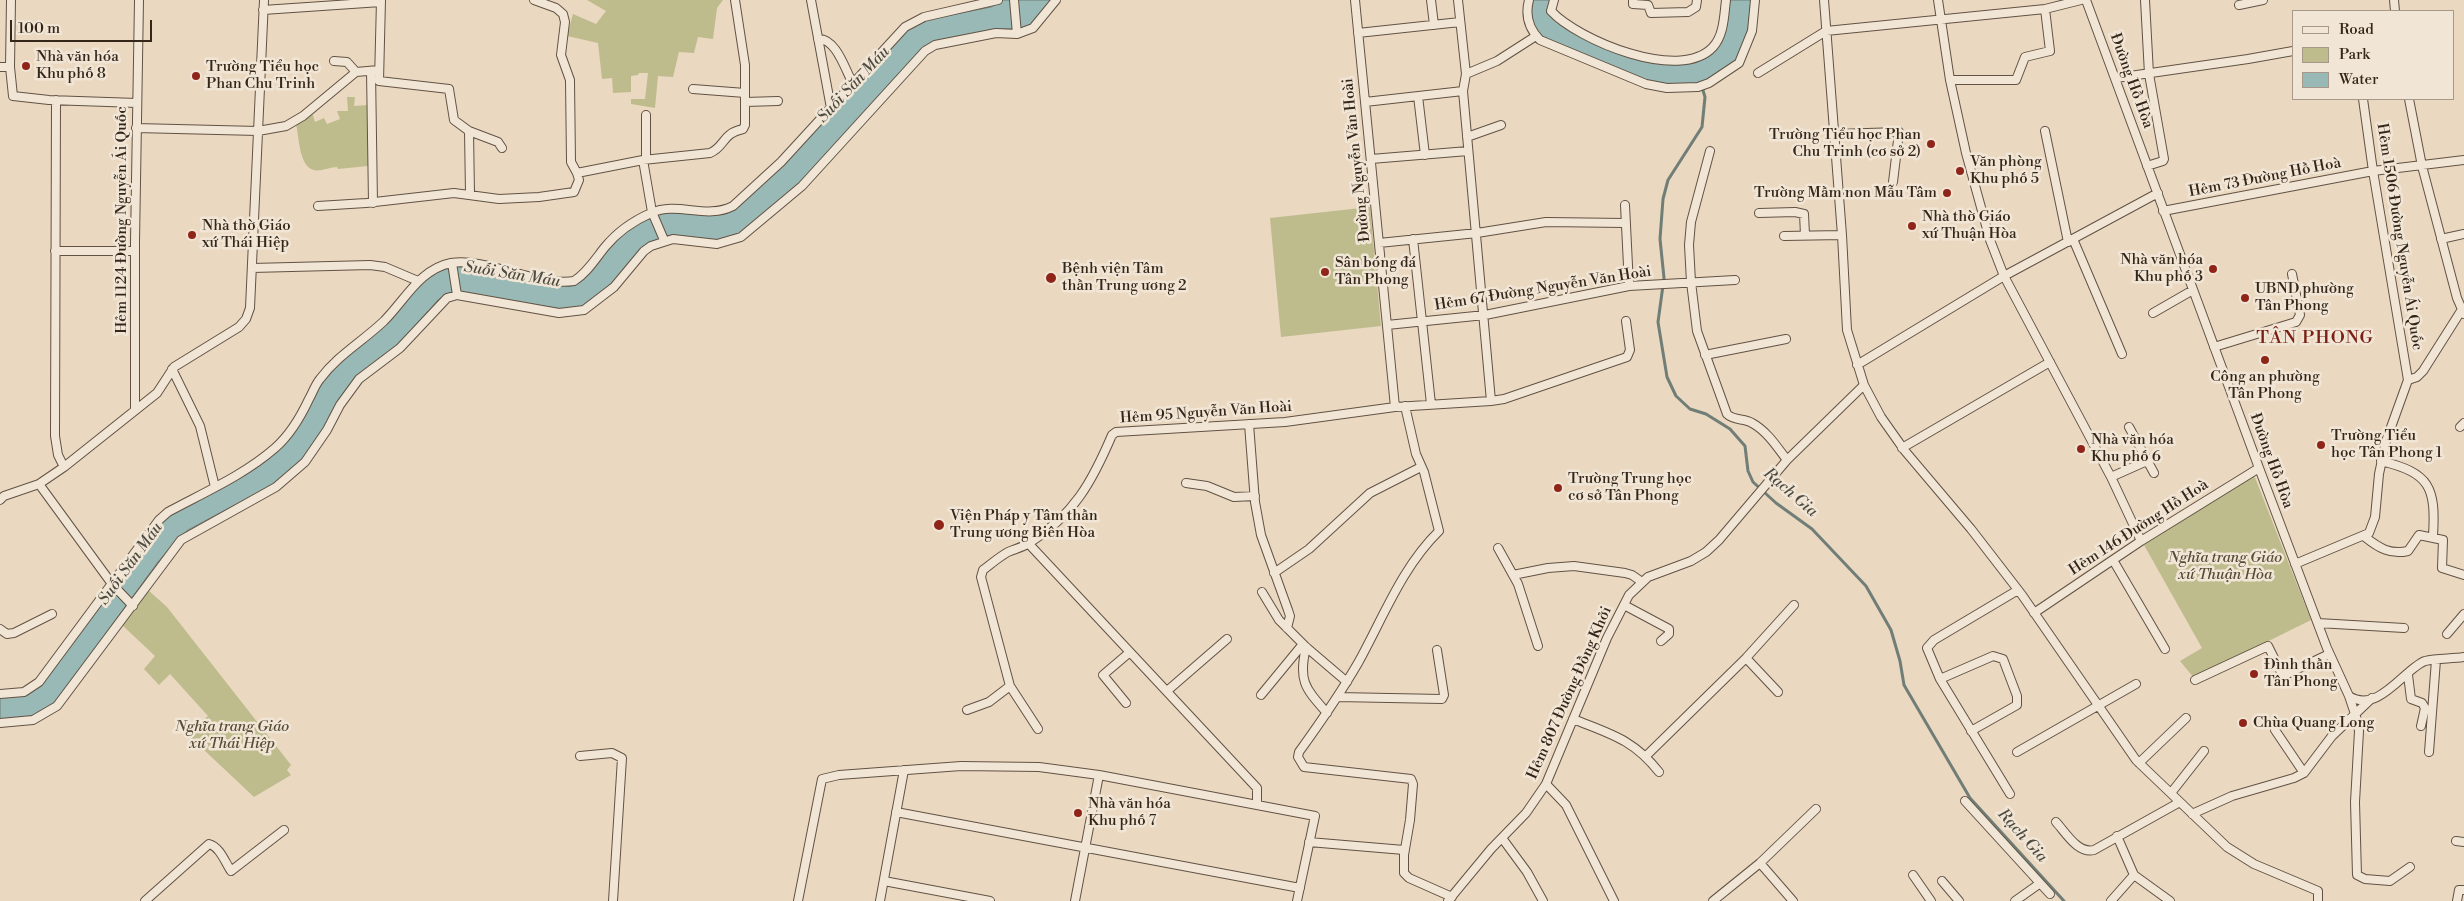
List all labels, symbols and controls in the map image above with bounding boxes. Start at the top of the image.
scale bar [12,10,155,42]
legend [2292,10,2454,100]
text: 100 m [18,19,60,38]
text: Road [2339,20,2374,39]
street label: Đường Hồ Hòa [2105,31,2157,131]
water label: Suối Săn Máu [814,43,894,127]
text: Park [2339,45,2370,64]
place label: Nhà văn hóa Khu phố 8 [36,48,119,83]
place label: Trường Tiểu học Phan Chu Trinh [206,58,319,93]
marker: Nhà văn hóa Khu phố 8 [20,60,32,72]
marker: Trường Tiểu học Phan Chu Trinh [190,70,202,82]
text: Water [2339,70,2378,89]
street label: Đường Nguyễn Văn Hoài [1339,77,1375,243]
street label: Hẻm 1124 Đường Nguyễn Ái Quốc [113,106,131,334]
street label: Hẻm 1506 Đường Nguyễn Ái Quốc [2372,122,2426,352]
place label: Trường Tiểu học Phan Chu Trinh (cơ sở 2) [1769,126,1921,161]
marker: Trường Tiểu học Phan Chu Trinh (cơ sở 2) [1925,138,1937,150]
place label: Văn phòng Khu phố 5 [1970,153,2042,188]
street label: Hẻm 73 Đường Hồ Hoà [2187,154,2343,202]
marker: Văn phòng Khu phố 5 [1954,165,1966,177]
place label: Trường Mầm non Mẫu Tâm [1754,184,1937,202]
marker: Trường Mầm non Mẫu Tâm [1941,187,1953,199]
place label: Nhà thờ Giáo xứ Thuận Hòa [1922,208,2017,243]
place label: Nhà thờ Giáo xứ Thái Hiệp [202,217,291,252]
marker: Nhà thờ Giáo xứ Thuận Hòa [1906,220,1918,232]
marker: Nhà thờ Giáo xứ Thái Hiệp [186,229,198,241]
place label: Nhà văn hóa Khu phố 3 [2120,251,2203,286]
place label: Sân bóng đá Tân Phong [1335,254,1416,289]
water label: Suối Săn Máu [462,258,562,292]
place label: Bệnh viện Tâm thần Trung ương 2 [1062,260,1187,295]
street label: Hẻm 67 Đường Nguyễn Văn Hoài [1433,263,1653,315]
marker: Nhà văn hóa Khu phố 3 [2207,263,2219,275]
marker: Sân bóng đá Tân Phong [1319,266,1331,278]
marker: Bệnh viện Tâm thần Trung ương 2 [1044,271,1058,285]
place label: UBND phường Tân Phong [2255,280,2354,315]
marker: UBND phường Tân Phong [2239,292,2251,304]
district label: TÂN PHONG [2255,328,2375,350]
marker: Công an phường Tân Phong [2259,354,2271,366]
place label: Công an phường Tân Phong [2210,368,2320,403]
street label: Hẻm 95 Nguyễn Văn Hoài [1119,398,1293,428]
street label: Đường Hồ Hòa [2245,411,2297,511]
place label: Trường Tiểu học Tân Phong 1 [2331,427,2442,462]
place label: Nhà văn hóa Khu phố 6 [2091,431,2174,466]
marker: Trường Tiểu học Tân Phong 1 [2315,439,2327,451]
marker: Nhà văn hóa Khu phố 6 [2075,443,2087,455]
water label: Rạch Gia [1759,464,1821,522]
place label: Trường Trung học cơ sở Tân Phong [1568,470,1692,505]
street label: Hẻm 146 Đường Hồ Hoà [2066,476,2212,580]
marker: Trường Trung học cơ sở Tân Phong [1552,482,1564,494]
place label: Viện Pháp y Tâm thần Trung ương Biên Hòa [950,507,1098,542]
marker: Viện Pháp y Tâm thần Trung ương Biên Hòa [932,518,946,532]
water label: Suối Săn Máu [95,519,167,609]
park label: Nghĩa trang Giáo xứ Thuận Hòa [2168,549,2282,584]
street label: Hẻm 807 Đường Đồng Khởi [1524,604,1616,782]
place label: Đình thần Tân Phong [2264,656,2338,691]
marker: Đình thần Tân Phong [2248,668,2260,680]
place label: Chùa Quang Long [2253,714,2374,732]
marker: Chùa Quang Long [2237,717,2249,729]
park label: Nghĩa trang Giáo xứ Thái Hiệp [175,718,289,753]
place label: Nhà văn hóa Khu phố 7 [1088,795,1171,830]
water label: Rạch Gia [1993,805,2051,867]
marker: Nhà văn hóa Khu phố 7 [1072,807,1084,819]

